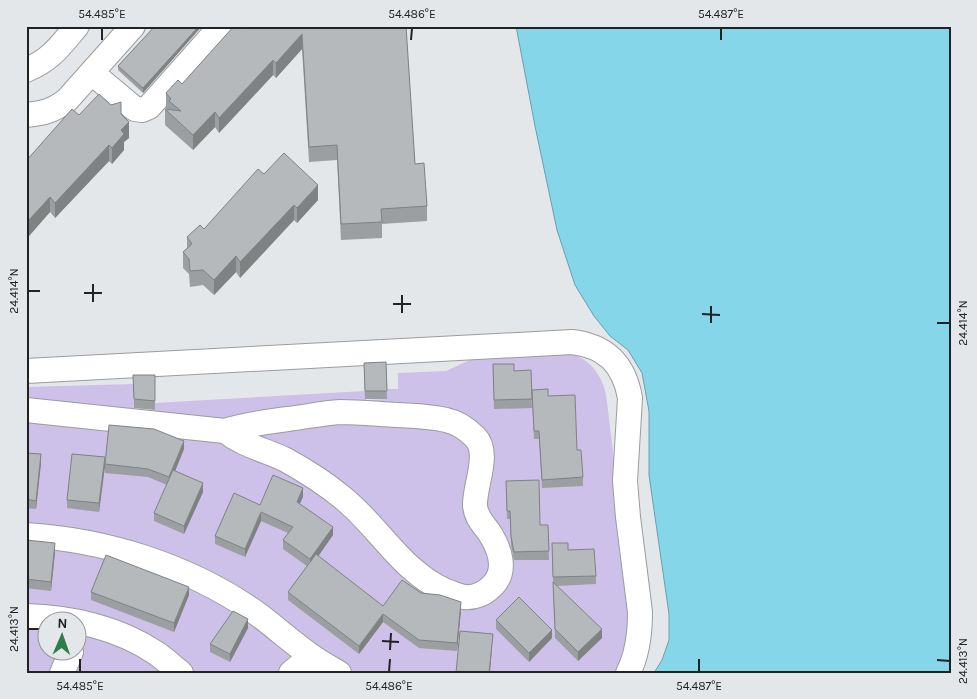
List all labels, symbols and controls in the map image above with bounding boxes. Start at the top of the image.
text: 54.485°E [78,7,126,21]
text: 54.486°E [388,7,436,21]
text: 54.487°E [698,7,744,21]
text: 24.414°N [7,268,21,314]
text: 24.414°N [956,300,970,346]
text: 24.413°N [7,606,21,652]
north arrow [38,612,88,662]
text: N [57,615,68,632]
text: 24.413°N [956,638,970,684]
text: 54.485°E [56,679,104,693]
text: 54.486°E [365,679,413,693]
text: 54.487°E [676,679,722,693]

